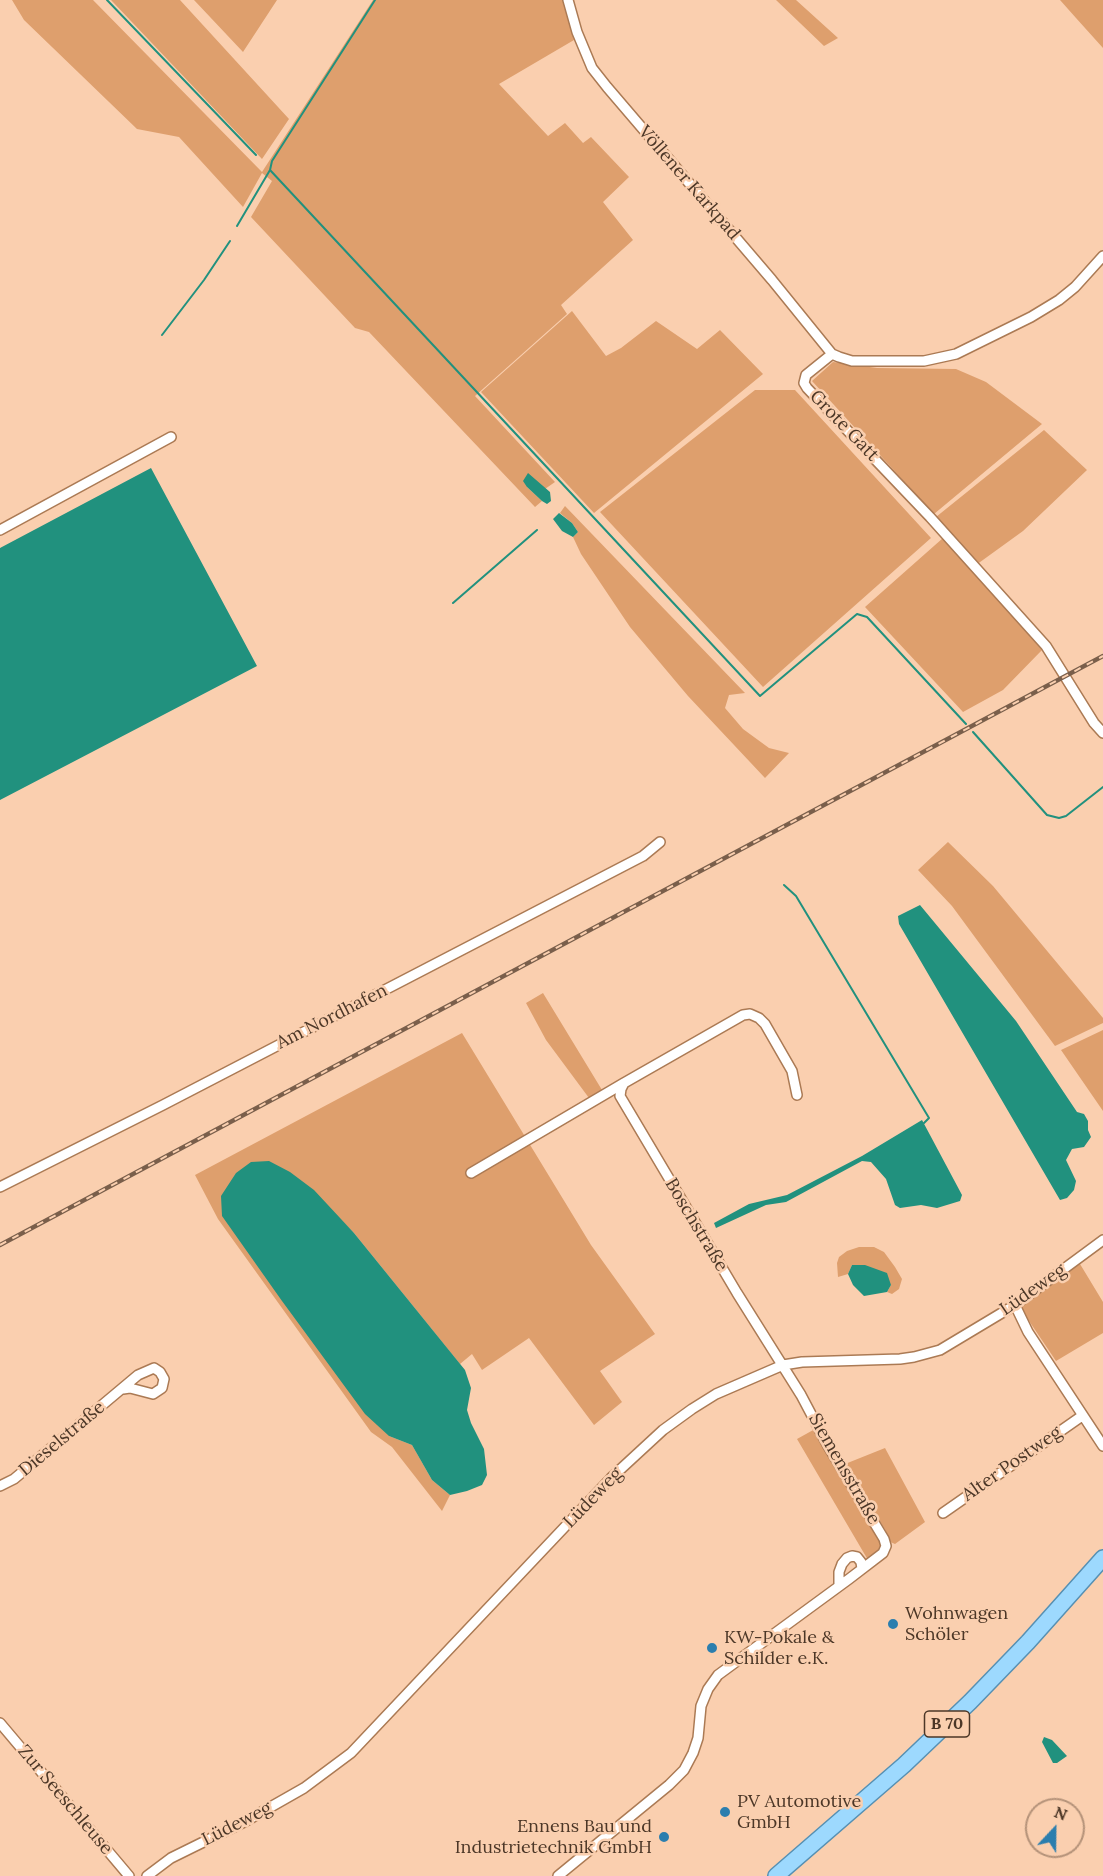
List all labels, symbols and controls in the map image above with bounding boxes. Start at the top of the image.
street label: Völlener Karkpad [634,122,744,244]
street label: Grote Gatt [805,386,883,466]
street label: Am Nordhafen [273,980,391,1054]
street label: Boschstraße [660,1175,732,1275]
street label: Lüdeweg [996,1259,1070,1321]
street label: Dieselstraße [15,1397,109,1481]
street label: Siemensstraße [804,1410,884,1528]
street label: Alter Postweg [958,1422,1066,1506]
street label: Lüdeweg [559,1463,627,1533]
place label: Wohnwagen Schöler [905,1603,1008,1646]
marker: Wohnwagen Schöler [886,1617,900,1631]
place label: KW-Pokale & Schilder e.K. [724,1627,834,1670]
marker: KW-Pokale & Schilder e.K. [705,1641,719,1655]
road number: B 70 [924,1711,970,1737]
street label: Zur Seeschleuse [13,1741,117,1859]
place label: PV Automotive GmbH [737,1791,861,1834]
street label: Lüdeweg [198,1797,276,1851]
north arrow [1025,1798,1085,1858]
text: N [1052,1802,1070,1825]
marker: PV Automotive GmbH [718,1805,732,1819]
place label: Ennens Bau und Industrietechnik GmbH [455,1816,652,1858]
marker: Ennens Bau und Industrietechnik GmbH [657,1830,671,1844]

